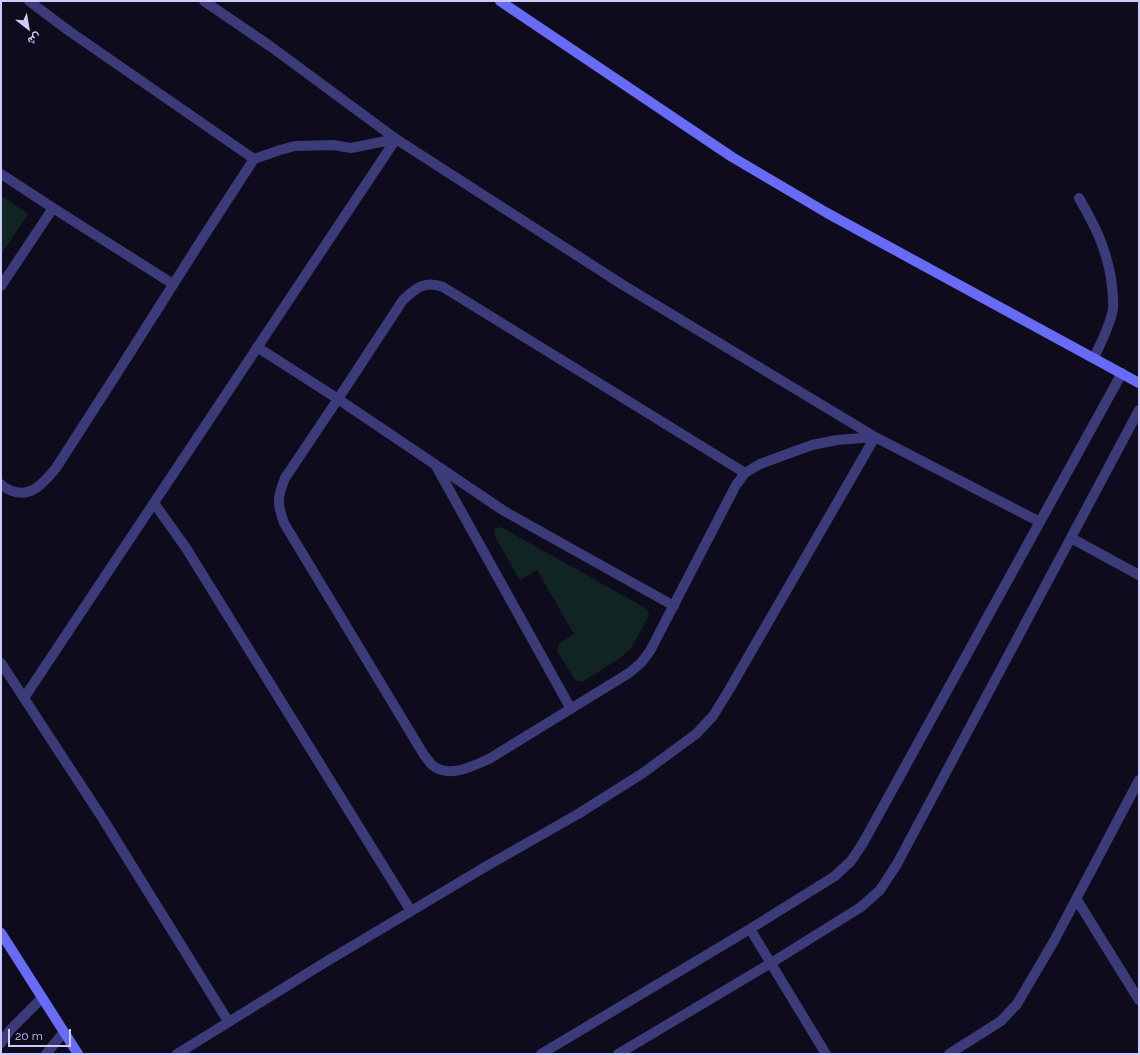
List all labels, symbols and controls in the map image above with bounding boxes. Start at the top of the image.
north arrow [8,8,48,48]
text: ش [25,30,43,48]
scale bar [10,1021,73,1047]
text: 20 m [15,1029,43,1043]

